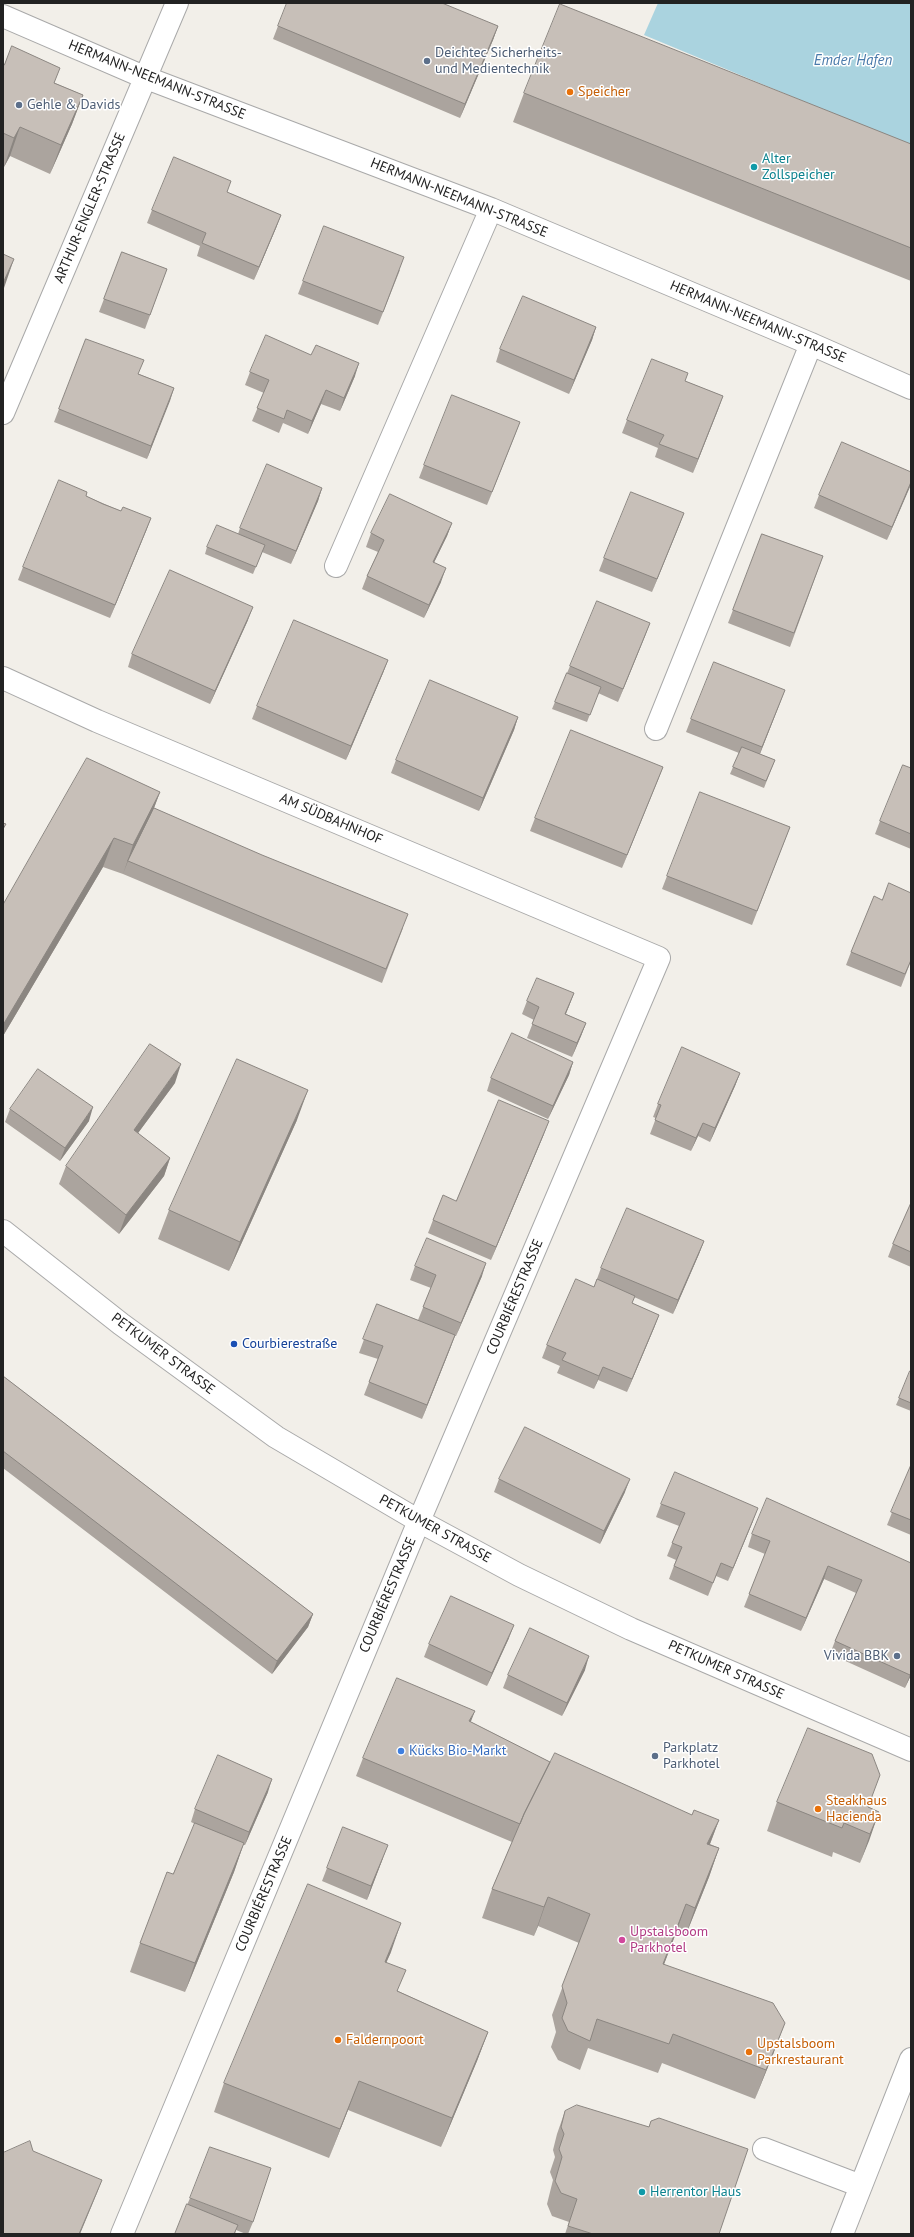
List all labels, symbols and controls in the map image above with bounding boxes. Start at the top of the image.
street label: HERMANN-NEEMANN-STRASSE [66,37,248,123]
place label: Deichtec Sicherheits- und Medientechnik [435,45,562,78]
water label: Emder Hafen [814,52,892,70]
marker: Deichtec Sicherheits- und Medientechnik [422,56,432,66]
place label: Speicher [578,84,630,100]
marker: Speicher [565,87,575,97]
place label: Gehle & Davids [27,97,120,113]
marker: Gehle & Davids [14,100,24,110]
street label: ARTHUR-ENGLER-STRASSE [51,130,129,286]
place label: Alter Zollspeicher [762,151,835,184]
street label: HERMANN-NEEMANN-STRASSE [368,155,550,241]
marker: Alter Zollspeicher [749,162,759,172]
street label: HERMANN-NEEMANN-STRASSE [667,277,849,367]
street label: AM SÜDBAHNHOF [277,790,385,848]
street label: COURBIÉRESTRASSE [483,1237,547,1357]
street label: PETKUMER STRASSE [108,1310,218,1398]
place label: Courbierestraße [242,1336,337,1352]
marker: Courbierestraße [229,1339,239,1349]
street label: PETKUMER STRASSE [376,1491,494,1567]
street label: COURBIÉRESTRASSE [356,1535,420,1655]
street label: PETKUMER STRASSE [665,1637,787,1703]
place label: Vivida BBK [824,1648,889,1664]
marker: Vivida BBK [892,1651,902,1661]
place label: Parkplatz Parkhotel [663,1740,720,1772]
place label: Kücks Bio-Markt [409,1743,506,1759]
marker: Kücks Bio-Markt [396,1746,406,1756]
marker: Parkplatz Parkhotel [650,1751,660,1761]
place label: Steakhaus Hacienda [826,1793,887,1826]
marker: Steakhaus Hacienda [813,1804,823,1814]
street label: COURBIÉRESTRASSE [232,1834,296,1954]
place label: Upstalsboom Parkhotel [630,1924,708,1956]
marker: Upstalsboom Parkhotel [617,1935,627,1945]
place label: Faldernpoort [346,2032,424,2048]
marker: Faldernpoort [333,2035,343,2045]
place label: Upstalsboom Parkrestaurant [757,2036,844,2068]
marker: Upstalsboom Parkrestaurant [744,2047,754,2057]
place label: Herrentor Haus [650,2184,741,2200]
marker: Herrentor Haus [637,2187,647,2197]

